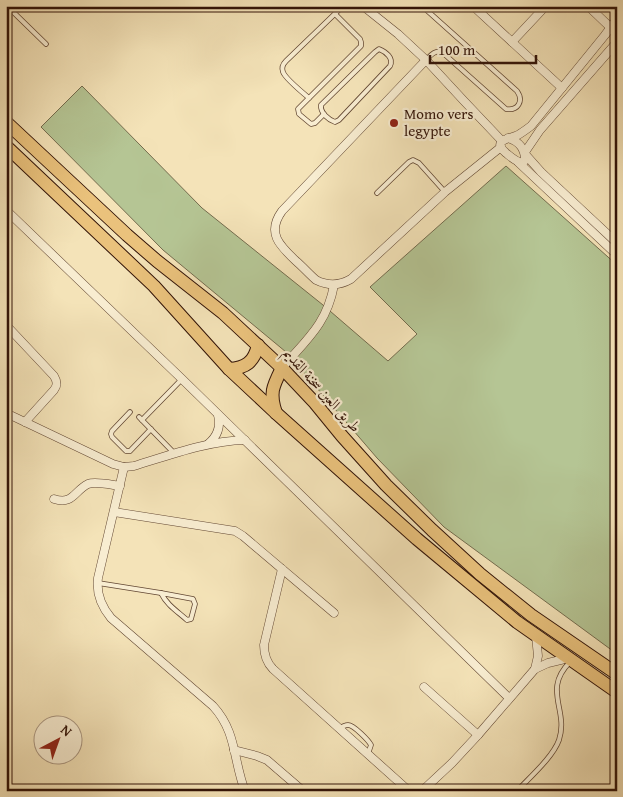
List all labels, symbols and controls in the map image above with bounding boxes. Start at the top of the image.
scale bar [430,32,537,64]
text: 100 m [438,39,476,60]
place label: Momo vers legypte [404,103,473,141]
marker: Momo vers legypte [388,117,400,129]
street label: طريق العين سخنة القديم [276,343,366,439]
north arrow [32,714,82,764]
text: N [56,720,77,741]

